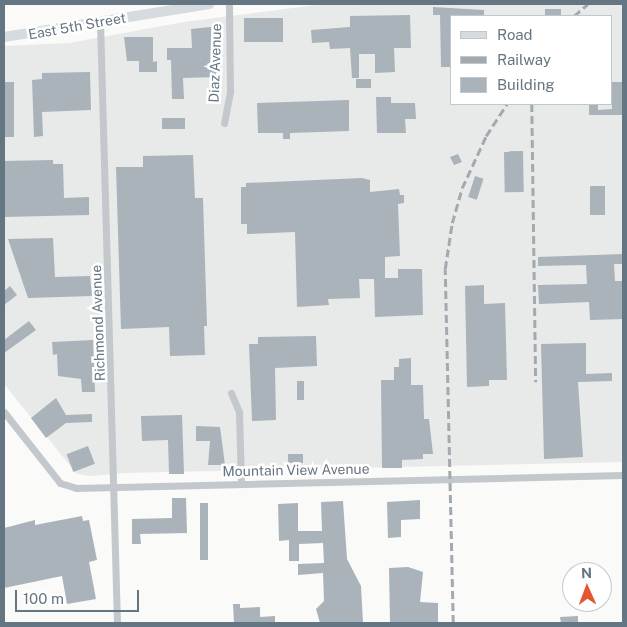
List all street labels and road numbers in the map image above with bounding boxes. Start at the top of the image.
street label: East 5th Street [27,9,127,43]
street label: Diaz Avenue [205,23,225,103]
street label: Richmond Avenue [88,265,108,381]
street label: Mountain View Avenue [222,460,370,480]

